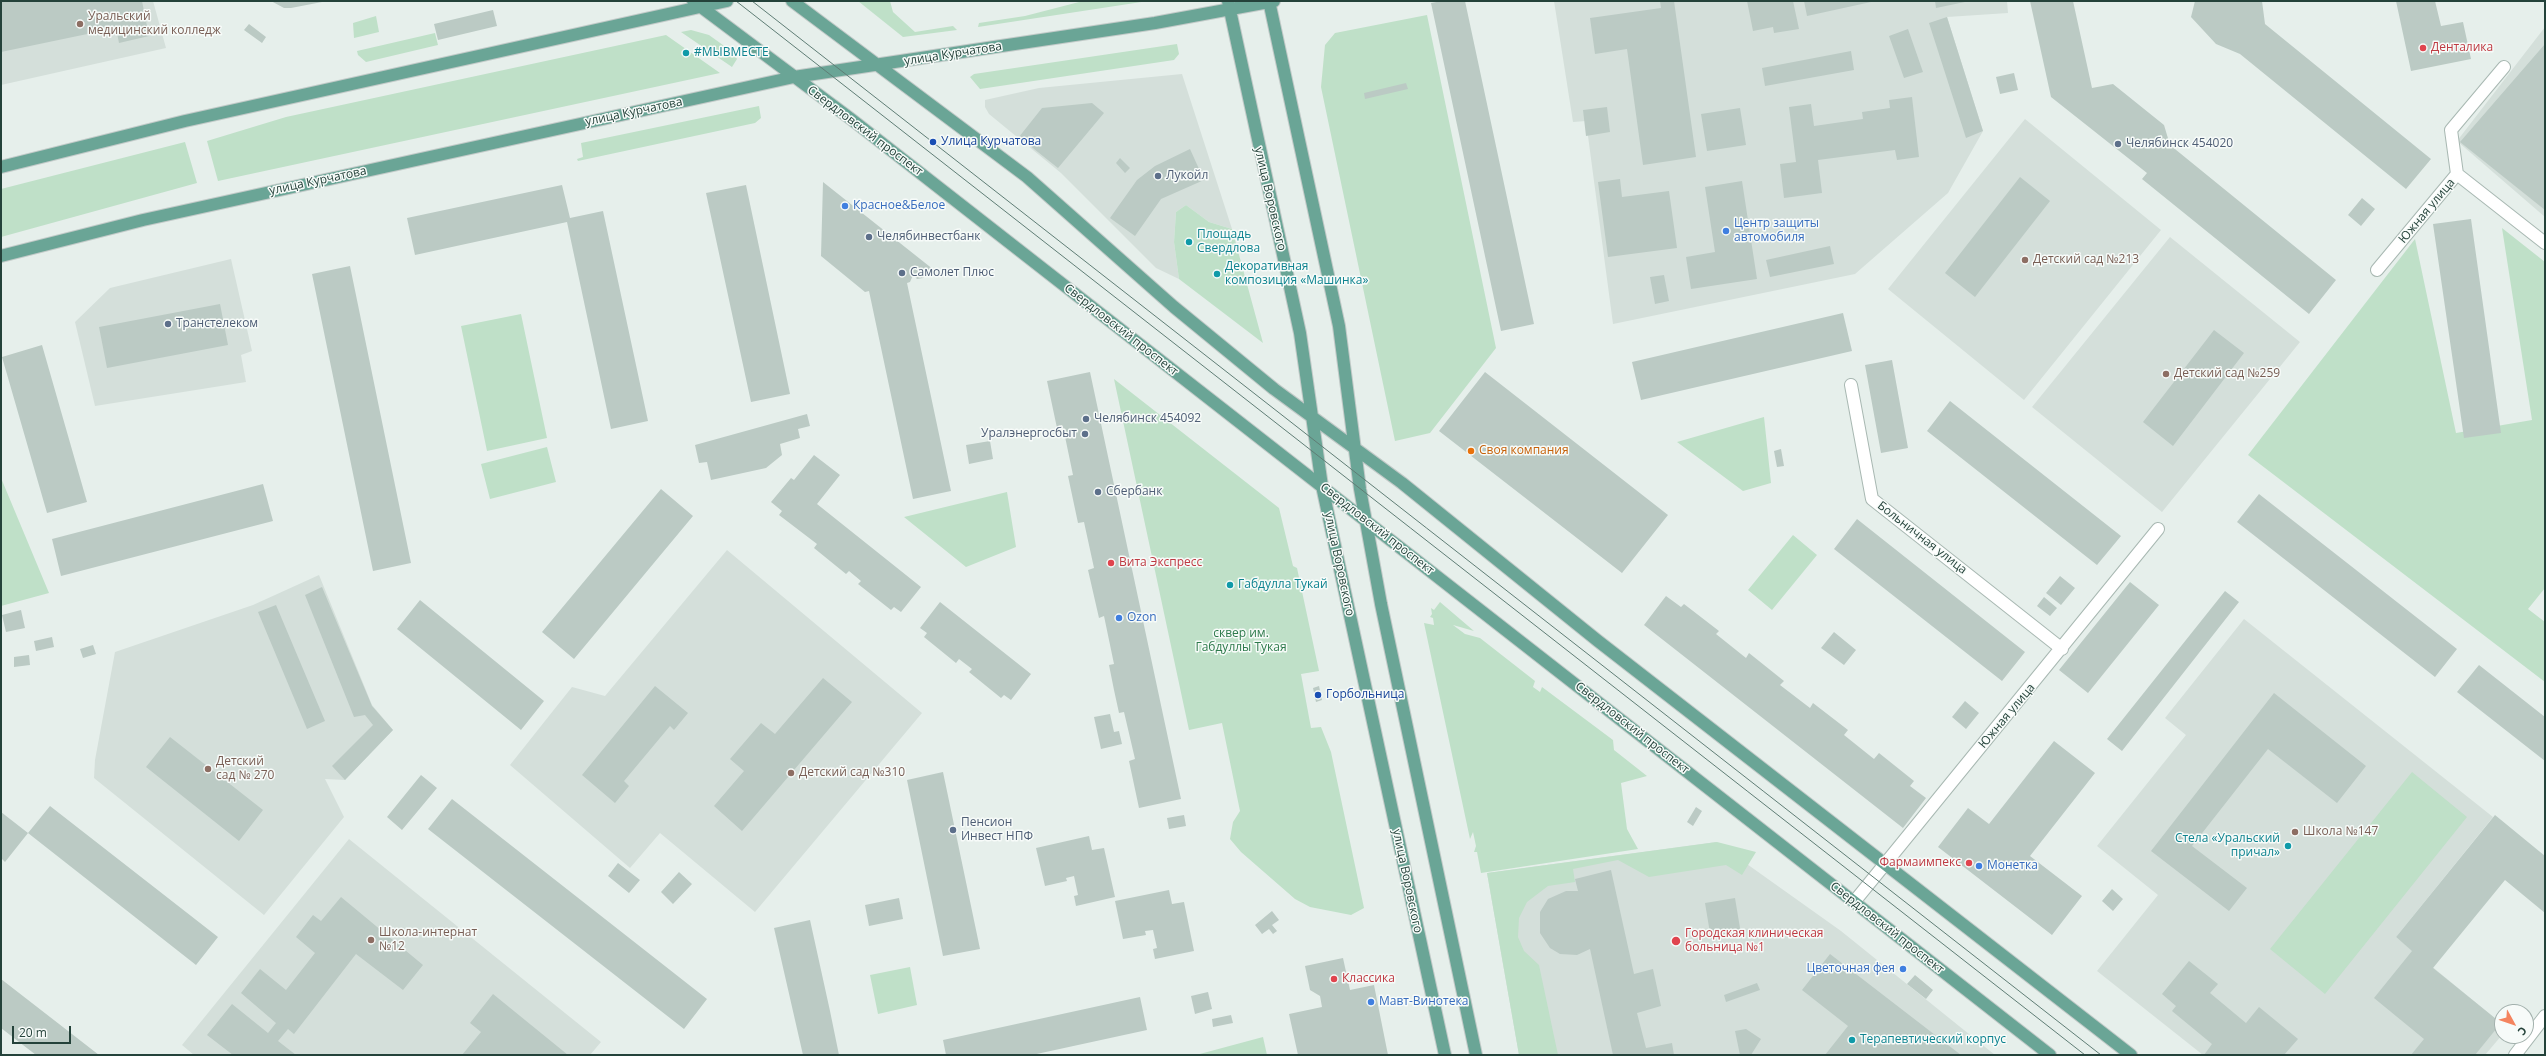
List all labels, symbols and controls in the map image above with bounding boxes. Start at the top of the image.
place label: Уральский медицинский колледж [88,10,221,38]
marker: Уральский медицинский колледж [75,19,85,29]
street label: улица Курчатова [903,39,1003,69]
place label: Денталика [2431,41,2493,55]
marker: Денталика [2418,43,2428,53]
place label: #МЫВМЕСТЕ [694,46,769,60]
marker: #МЫВМЕСТЕ [681,48,691,58]
street label: Свердловский проспект [805,83,925,179]
street label: улица Курчатова [584,95,684,129]
place label: Улица Курчатова [941,135,1041,149]
marker: Улица Курчатова [928,137,938,147]
place label: Челябинск 454020 [2126,137,2233,151]
marker: Челябинск 454020 [2113,139,2123,149]
street label: улица Воровского [1251,146,1289,252]
street label: улица Курчатова [268,164,368,198]
place label: Лукойл [1166,169,1208,183]
marker: Лукойл [1153,171,1163,181]
street label: Южная улица [2396,176,2458,246]
place label: Красное&Белое [853,199,945,213]
marker: Красное&Белое [840,201,850,211]
place label: Центр защиты автомобиля [1734,217,1819,245]
marker: Центр защиты автомобиля [1721,226,1731,236]
place label: Площадь Свердлова [1197,228,1260,256]
place label: Челябинвестбанк [877,230,981,244]
marker: Челябинвестбанк [864,232,874,242]
marker: Площадь Свердлова [1184,237,1194,247]
place label: Детский сад №213 [2033,253,2139,267]
marker: Детский сад №213 [2020,255,2030,265]
place label: Декоративная композиция «Машинка» [1225,260,1368,288]
place label: Самолет Плюс [910,266,994,280]
marker: Самолет Плюс [897,268,907,278]
marker: Декоративная композиция «Машинка» [1212,269,1222,279]
street label: Свердловский проспект [1061,281,1181,379]
place label: Транстелеком [176,317,258,331]
marker: Транстелеком [163,319,173,329]
place label: Детский сад №259 [2174,367,2280,381]
marker: Детский сад №259 [2161,369,2171,379]
place label: Челябинск 454092 [1094,412,1201,426]
marker: Челябинск 454092 [1081,414,1091,424]
place label: Уралэнергосбыт [981,427,1077,441]
marker: Уралэнергосбыт [1080,429,1090,439]
place label: Своя компания [1479,444,1569,458]
marker: Своя компания [1466,446,1476,456]
street label: Свердловский проспект [1317,480,1437,578]
place label: Сбербанк [1106,485,1162,499]
marker: Сбербанк [1093,487,1103,497]
street label: Больничная улица [1874,499,1970,577]
street label: улица Воровского [1321,511,1357,617]
place label: Вита Экспресс [1119,556,1202,570]
marker: Вита Экспресс [1106,558,1116,568]
place label: Габдулла Тукай [1238,578,1328,592]
marker: Габдулла Тукай [1225,580,1235,590]
place label: Ozon [1127,611,1157,625]
marker: Ozon [1114,613,1124,623]
park label: сквер им. Габдуллы Тукая [1195,627,1287,655]
street label: Свердловский проспект [1572,679,1692,777]
street label: Южная улица [1976,681,2038,751]
place label: Горбольница [1326,688,1405,702]
marker: Горбольница [1313,690,1323,700]
place label: Детский сад № 270 [216,755,274,783]
marker: Детский сад № 270 [203,764,213,774]
place label: Детский сад №310 [799,766,905,780]
marker: Детский сад №310 [786,768,796,778]
place label: Пенсион Инвест НПФ [961,816,1033,844]
marker: Пенсион Инвест НПФ [948,825,958,835]
place label: Школа №147 [2303,825,2378,839]
marker: Школа №147 [2290,827,2300,837]
street label: улица Воровского [1389,828,1425,934]
place label: Стела «Уральский причал» [2175,832,2280,860]
marker: Стела «Уральский причал» [2283,841,2293,851]
place label: Фармаимпекс [1879,856,1961,870]
marker: Фармаимпекс [1964,858,1974,868]
place label: Монетка [1987,859,2038,873]
marker: Монетка [1974,861,1984,871]
street label: Свердловский проспект [1827,879,1947,977]
place label: Школа-интернат №12 [379,926,477,954]
place label: Городская клиническая больница №1 [1685,927,1823,955]
marker: Школа-интернат №12 [366,935,376,945]
marker: Городская клиническая больница №1 [1670,935,1682,947]
place label: Цветочная фея [1806,962,1895,976]
marker: Цветочная фея [1898,964,1908,974]
place label: Классика [1342,972,1395,986]
marker: Классика [1329,974,1339,984]
place label: Мавт-Винотека [1379,995,1468,1009]
marker: Мавт-Винотека [1366,997,1376,1007]
north arrow [2494,1004,2534,1044]
scale bar [14,1018,73,1044]
text: 20 m [19,1024,47,1041]
text: С [2515,1024,2531,1039]
place label: Терапевтический корпус [1860,1033,2006,1047]
marker: Терапевтический корпус [1847,1035,1857,1045]

